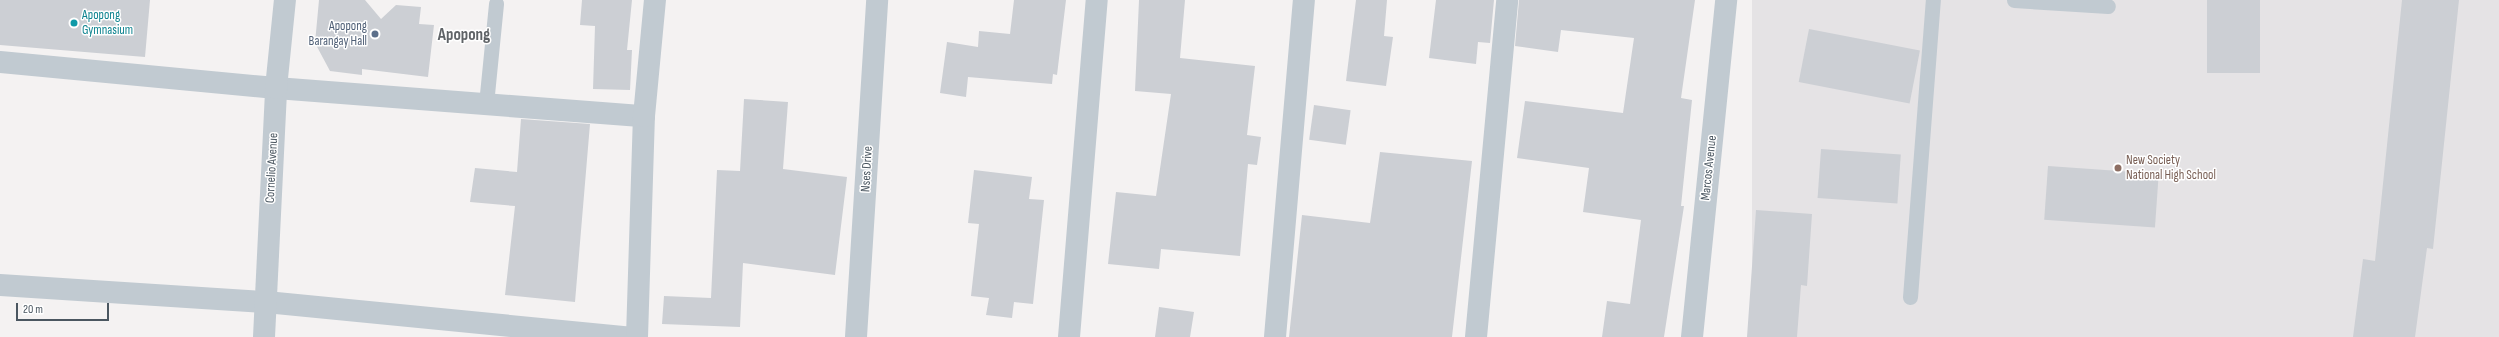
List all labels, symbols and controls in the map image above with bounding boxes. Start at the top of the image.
place label: Apopong Gymnasium [82,8,133,39]
marker: Apopong Gymnasium [69,18,79,28]
place label: Apopong Barangay Hall [309,19,367,50]
district label: Apopong [438,26,490,46]
marker: Apopong Barangay Hall [370,29,380,39]
street label: Cornelio Avenue [262,132,282,204]
street label: Marcos Avenue [1698,135,1720,201]
street label: Nses Drive [858,146,876,192]
place label: New Society National High School [2126,153,2216,184]
marker: New Society National High School [2113,163,2123,173]
scale bar [18,295,111,321]
text: 20 m [23,302,43,317]

